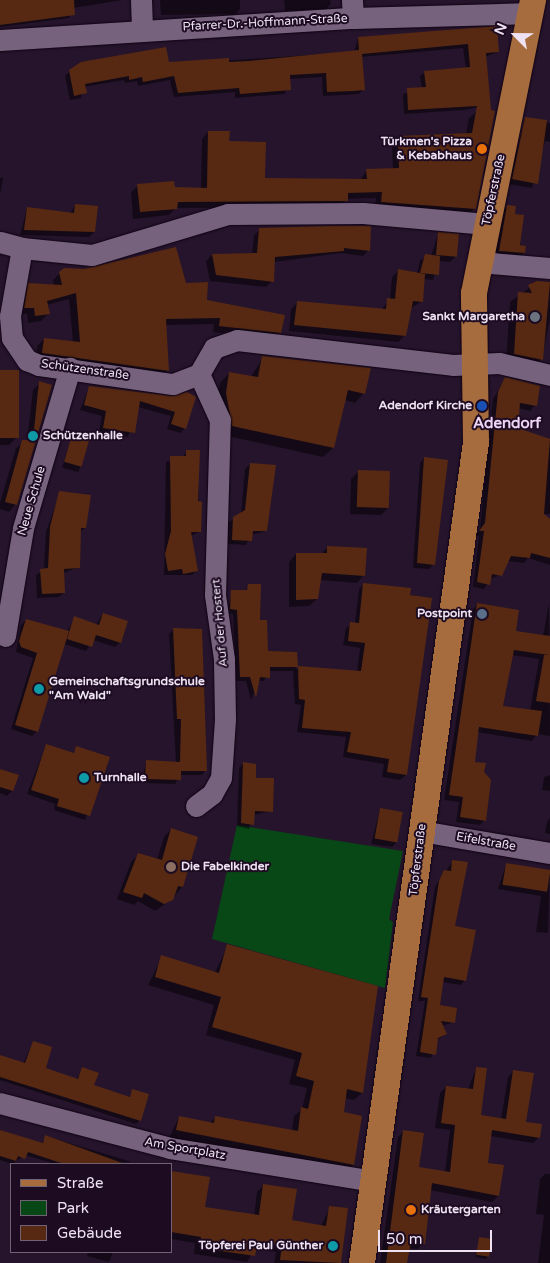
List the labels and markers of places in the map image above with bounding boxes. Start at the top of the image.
place label: Türkmen's Pizza & Kebabhaus [381,135,472,163]
marker: Türkmen's Pizza & Kebabhaus [476,143,488,155]
place label: Sankt Margaretha [422,310,525,324]
marker: Sankt Margaretha [529,311,541,323]
place label: Adendorf Kirche [378,399,472,413]
marker: Adendorf Kirche [476,400,488,412]
place label: Schützenhalle [43,429,123,443]
marker: Schützenhalle [27,430,39,442]
place label: Postpoint [417,607,472,621]
marker: Postpoint [476,608,488,620]
place label: Gemeinschaftsgrundschule "Am Wald" [49,675,205,703]
marker: Gemeinschaftsgrundschule "Am Wald" [33,683,45,695]
place label: Turnhalle [94,771,147,785]
marker: Turnhalle [78,772,90,784]
place label: Die Fabelkinder [181,860,269,874]
marker: Die Fabelkinder [165,861,177,873]
place label: Kräutergarten [421,1203,501,1217]
marker: Kräutergarten [405,1204,417,1216]
place label: Töpferei Paul Günther [199,1239,323,1253]
marker: Töpferei Paul Günther [327,1240,339,1252]

